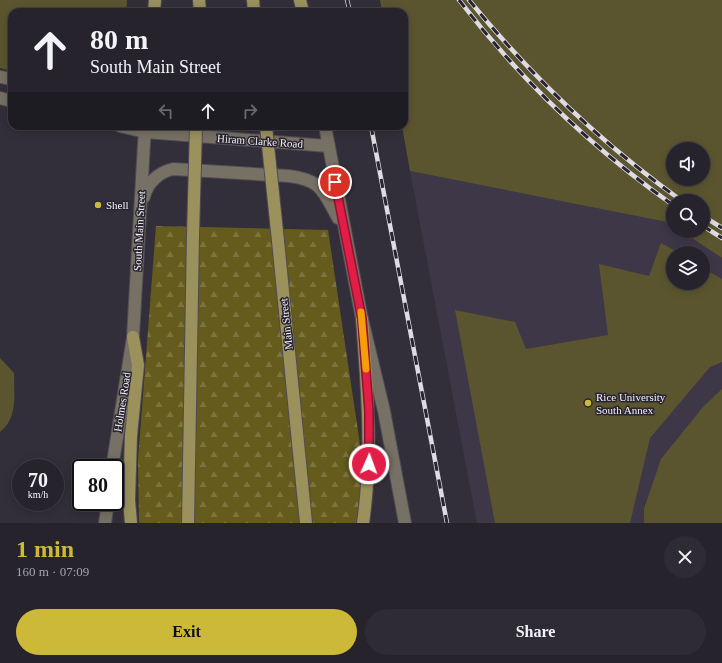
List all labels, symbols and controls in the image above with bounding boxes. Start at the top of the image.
icon: ahead [24,24,76,76]
text: 80 m [90,24,148,55]
text: South Main Street [90,57,221,77]
icon: left [155,100,177,122]
icon: ahead [197,100,219,122]
icon: right [239,100,261,122]
street label: Hiram Clarke Road [217,132,304,150]
map controls [666,142,710,290]
button: sound [666,142,710,186]
pin [318,165,352,199]
icon: arrive [324,171,346,193]
street label: South Main Street [131,191,147,271]
button: search [666,194,710,238]
place label: Shell [106,199,129,211]
marker: Shell [93,200,103,210]
button: layers [666,246,710,290]
street label: Main Street [277,298,295,350]
street label: Holmes Road [111,371,133,433]
place label: Rice University South Annex [596,391,666,416]
marker: Rice University South Annex [583,398,593,408]
position arrow [348,443,390,485]
speed limit sign: 80 [72,459,124,511]
text: 70 [28,469,48,491]
text: km/h [28,489,48,500]
text: 1 min [16,536,74,562]
button: close [664,536,706,578]
text: 160 m · 07:09 [16,564,89,579]
button: Exit [16,609,357,655]
button: Share [365,609,706,655]

